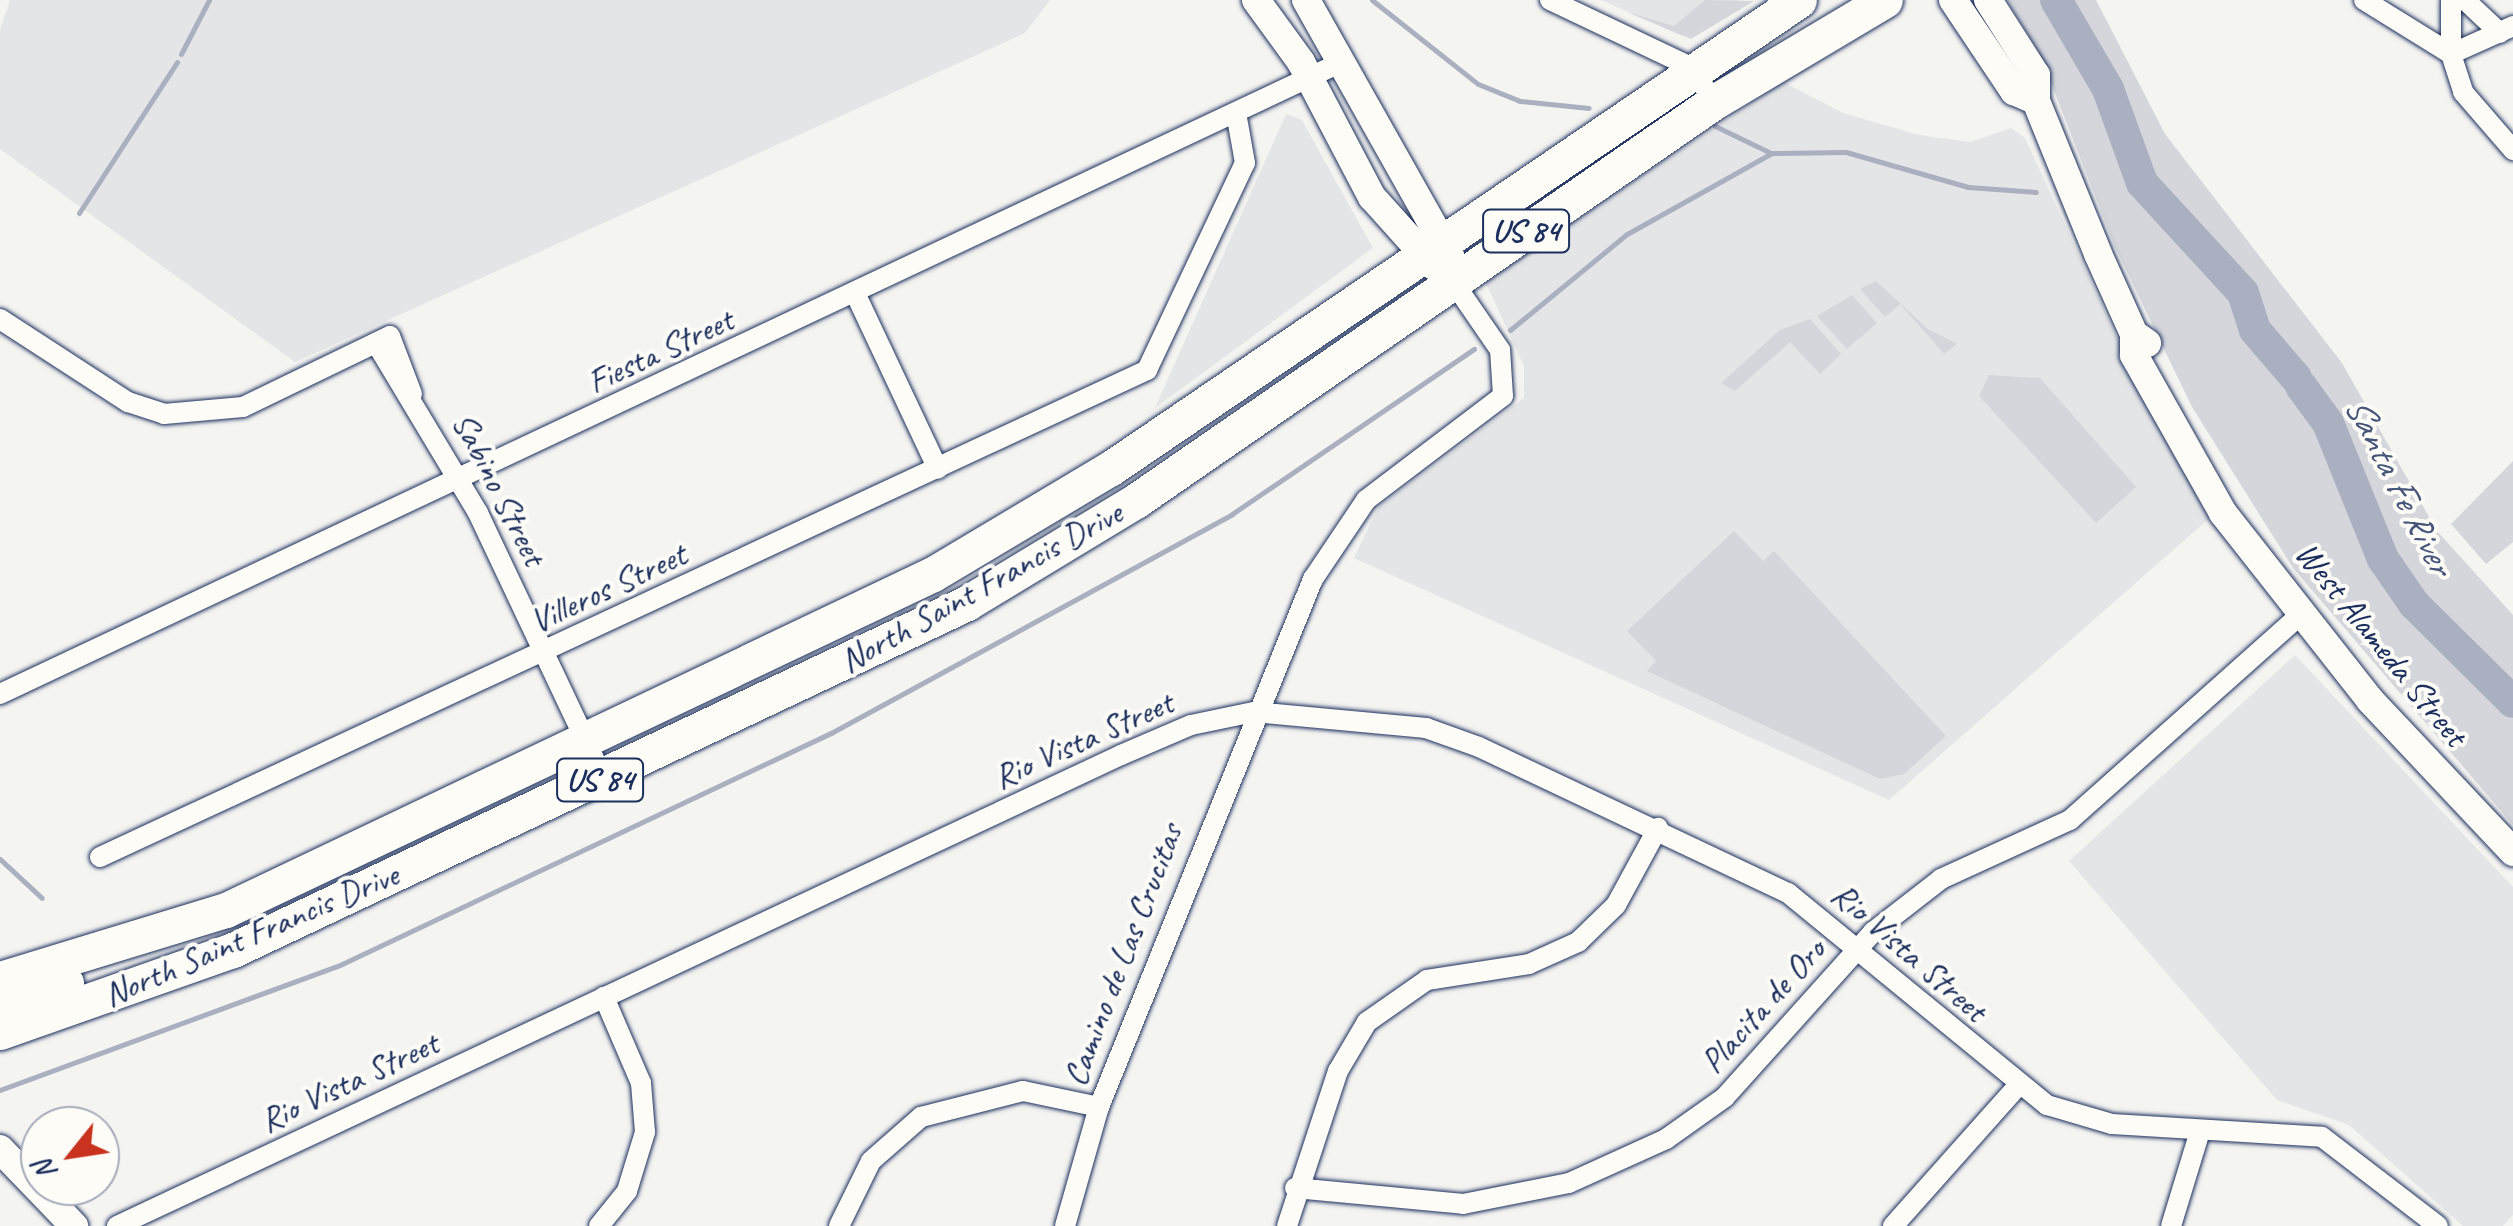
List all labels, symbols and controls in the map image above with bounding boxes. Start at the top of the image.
road number: US 84 [1481,204,1571,258]
street label: Fiesta Street [580,299,740,403]
water label: Santa Fe River [2335,388,2463,582]
street label: Sabino Street [442,405,556,573]
street label: North Saint Francis Drive [832,492,1130,682]
street label: West Alameda Street [2285,532,2477,756]
street label: Villeros Street [523,533,693,643]
street label: Rio Vista Street [987,682,1179,798]
road number: US 84 [555,753,645,807]
street label: Camino de Las Crucitas [1054,818,1192,1092]
street label: North Saint Francis Drive [96,854,406,1016]
street label: Rio Vista Street [1823,873,1995,1031]
street label: Placita de Oro [1692,930,1834,1082]
street label: Rio Vista Street [253,1022,445,1142]
north arrow [20,1106,120,1206]
text: N [26,1154,65,1187]

